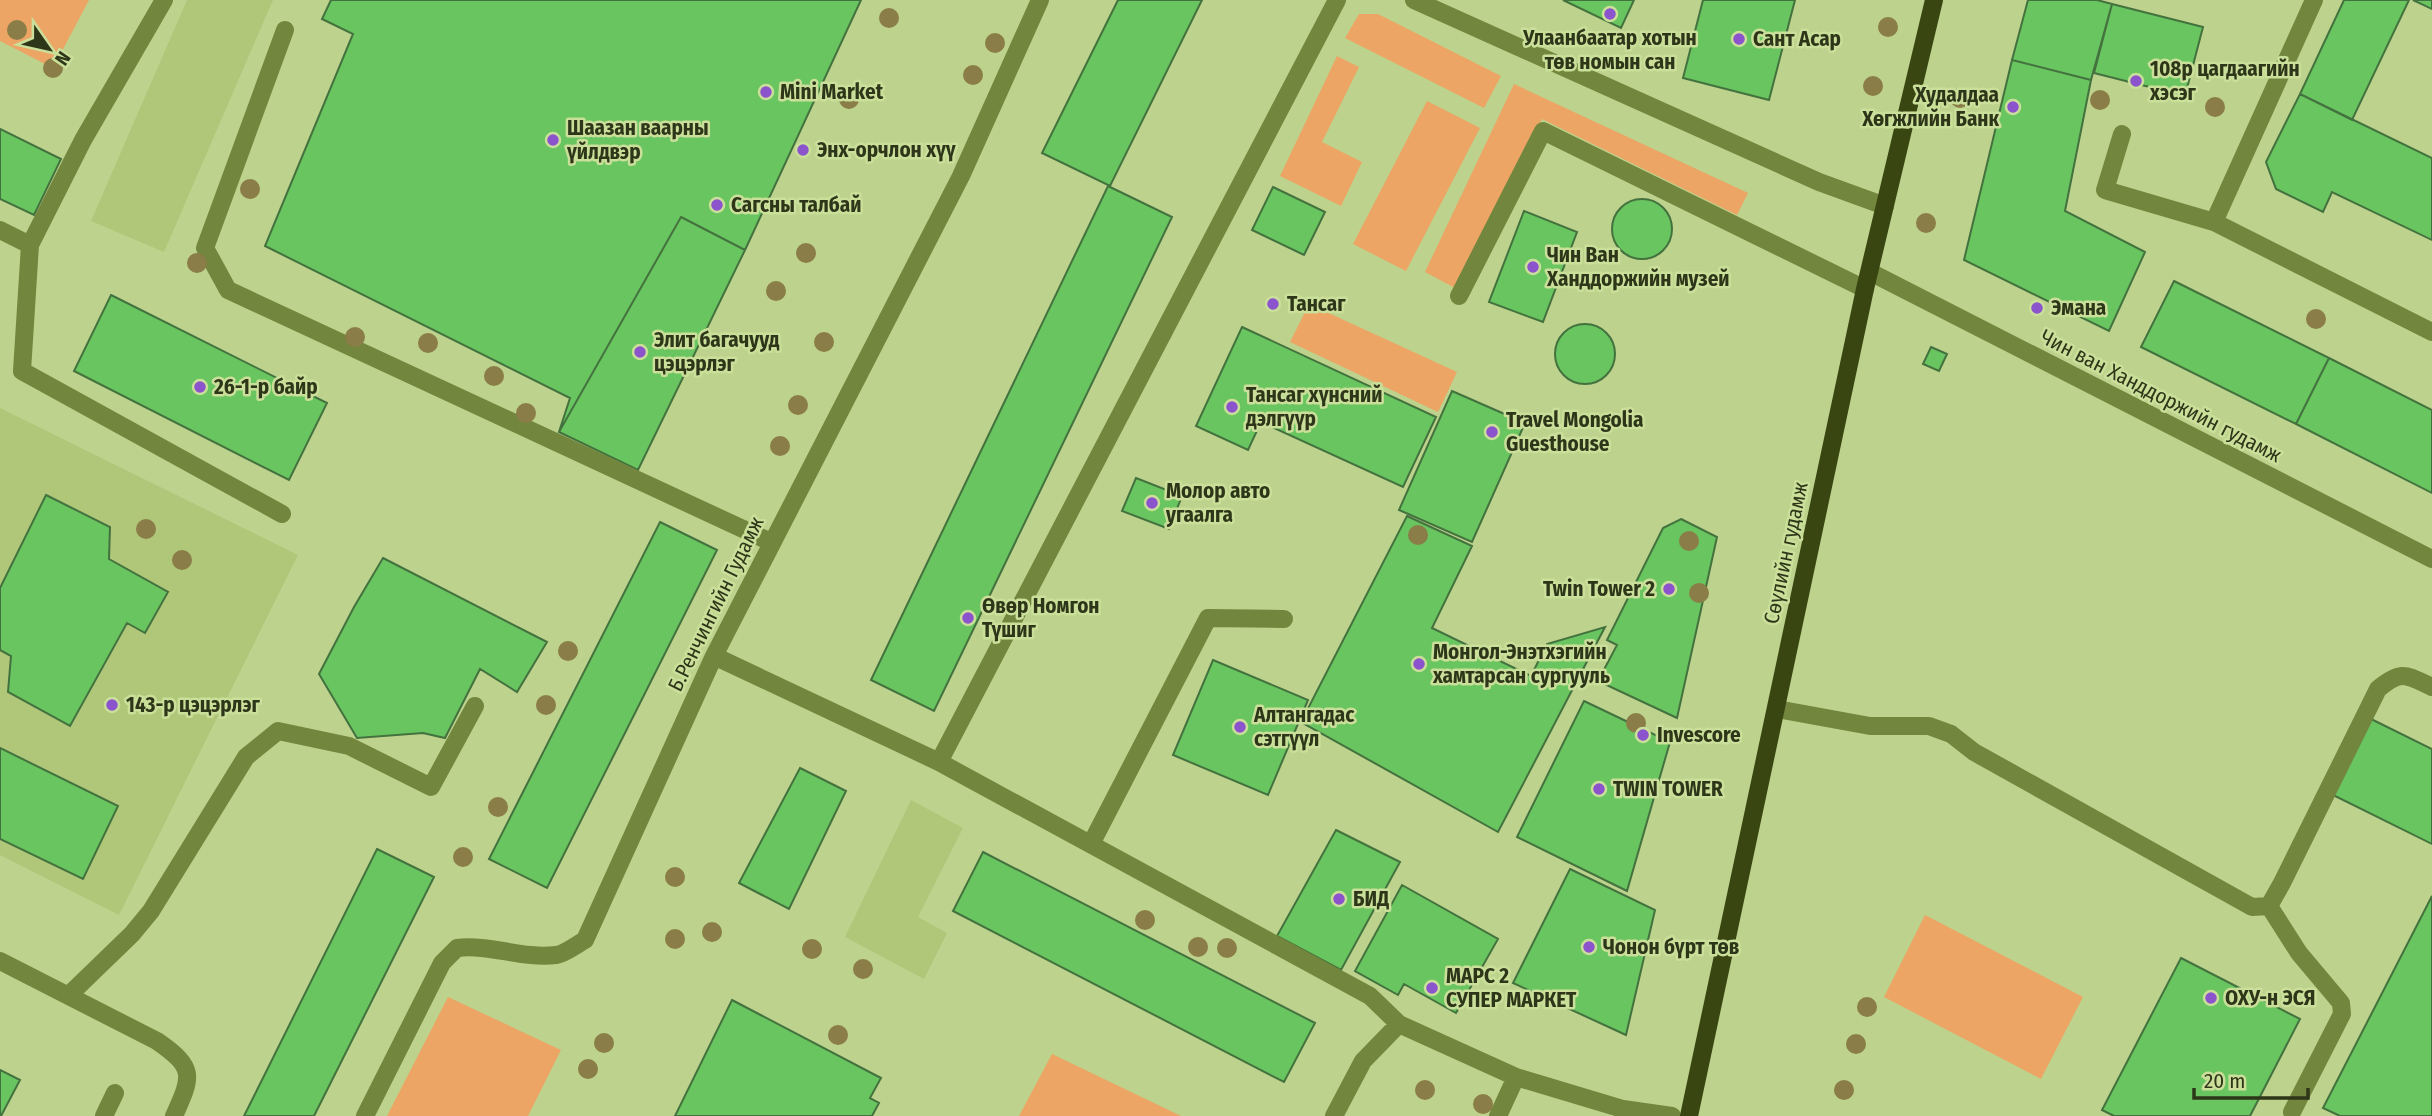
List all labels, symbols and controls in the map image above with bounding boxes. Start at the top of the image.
marker: Улаанбаатар хотын төв номын сан [1602,6,1618,22]
north arrow [14,14,84,84]
place label: Улаанбаатар хотын төв номын сан [1522,25,1697,75]
place label: Сант Асар [1753,26,1841,52]
marker: Сант Асар [1731,31,1747,47]
text: N [50,47,75,69]
place label: 108р цагдаагийн хэсэг [2149,56,2300,106]
marker: 108р цагдаагийн хэсэг [2128,73,2144,89]
place label: Mini Market [780,79,884,105]
place label: Худалдаа Хөгжлийн Банк [1861,82,1999,132]
marker: Mini Market [758,84,774,100]
marker: Худалдаа Хөгжлийн Банк [2005,99,2021,115]
place label: Шаазан ваарны үйлдвэр [566,115,709,165]
marker: Шаазан ваарны үйлдвэр [545,132,561,148]
place label: Энх-орчлон хүү [817,137,956,163]
marker: Энх-орчлон хүү [795,142,811,158]
place label: Сагсны талбай [731,192,861,218]
marker: Сагсны талбай [709,197,725,213]
place label: Чин Ван Ханддоржийн музей [1546,242,1730,292]
marker: Чин Ван Ханддоржийн музей [1525,259,1541,275]
place label: Тансаг [1287,291,1346,317]
place label: Эмана [2051,295,2106,321]
marker: Тансаг [1265,296,1281,312]
marker: Эмана [2029,300,2045,316]
street label: Чин ван Ханддоржийн гудамж [2036,324,2286,468]
place label: Элит багачууд цэцэрлэг [654,327,780,377]
marker: Элит багачууд цэцэрлэг [632,344,648,360]
place label: 26-1-р байр [213,374,318,400]
marker: 26-1-р байр [192,379,208,395]
place label: Тансаг хүнсний дэлгүүр [1245,382,1382,432]
marker: Тансаг хүнсний дэлгүүр [1224,399,1240,415]
place label: Travel Mongolia Guesthouse [1506,407,1643,457]
marker: Travel Mongolia Guesthouse [1484,424,1500,440]
place label: Молор авто угаалга [1165,478,1270,528]
street label: Сөүлийн гудамж [1758,479,1814,626]
marker: Молор авто угаалга [1144,495,1160,511]
street label: Б.Ренчингийн Гудамж [662,512,770,696]
place label: Twin Tower 2 [1543,576,1655,602]
marker: Twin Tower 2 [1661,581,1677,597]
place label: Өвөр Номгон Түшиг [982,593,1100,643]
marker: Өвөр Номгон Түшиг [960,610,976,626]
place label: Монгол-Энэтхэгийн хамтарсан сургууль [1432,639,1610,689]
marker: Монгол-Энэтхэгийн хамтарсан сургууль [1411,656,1427,672]
place label: 143-р цэцэрлэг [126,692,261,718]
marker: 143-р цэцэрлэг [104,697,120,713]
place label: Алтангадас сэтгүүл [1253,702,1355,752]
marker: Алтангадас сэтгүүл [1232,719,1248,735]
place label: Invescore [1657,722,1741,748]
marker: Invescore [1635,727,1651,743]
place label: TWIN TOWER [1613,776,1723,802]
marker: TWIN TOWER [1591,781,1607,797]
place label: БИД [1353,886,1389,912]
marker: БИД [1331,891,1347,907]
place label: Чонон бүрт төв [1603,934,1740,960]
marker: Чонон бүрт төв [1581,939,1597,955]
place label: МАРС 2 СУПЕР МАРКЕТ [1446,963,1577,1013]
marker: МАРС 2 СУПЕР МАРКЕТ [1424,980,1440,996]
place label: ОХУ-н ЭСЯ [2225,985,2315,1011]
marker: ОХУ-н ЭСЯ [2203,990,2219,1006]
scale bar [2194,1056,2308,1100]
text: 20 m [2204,1068,2245,1094]

